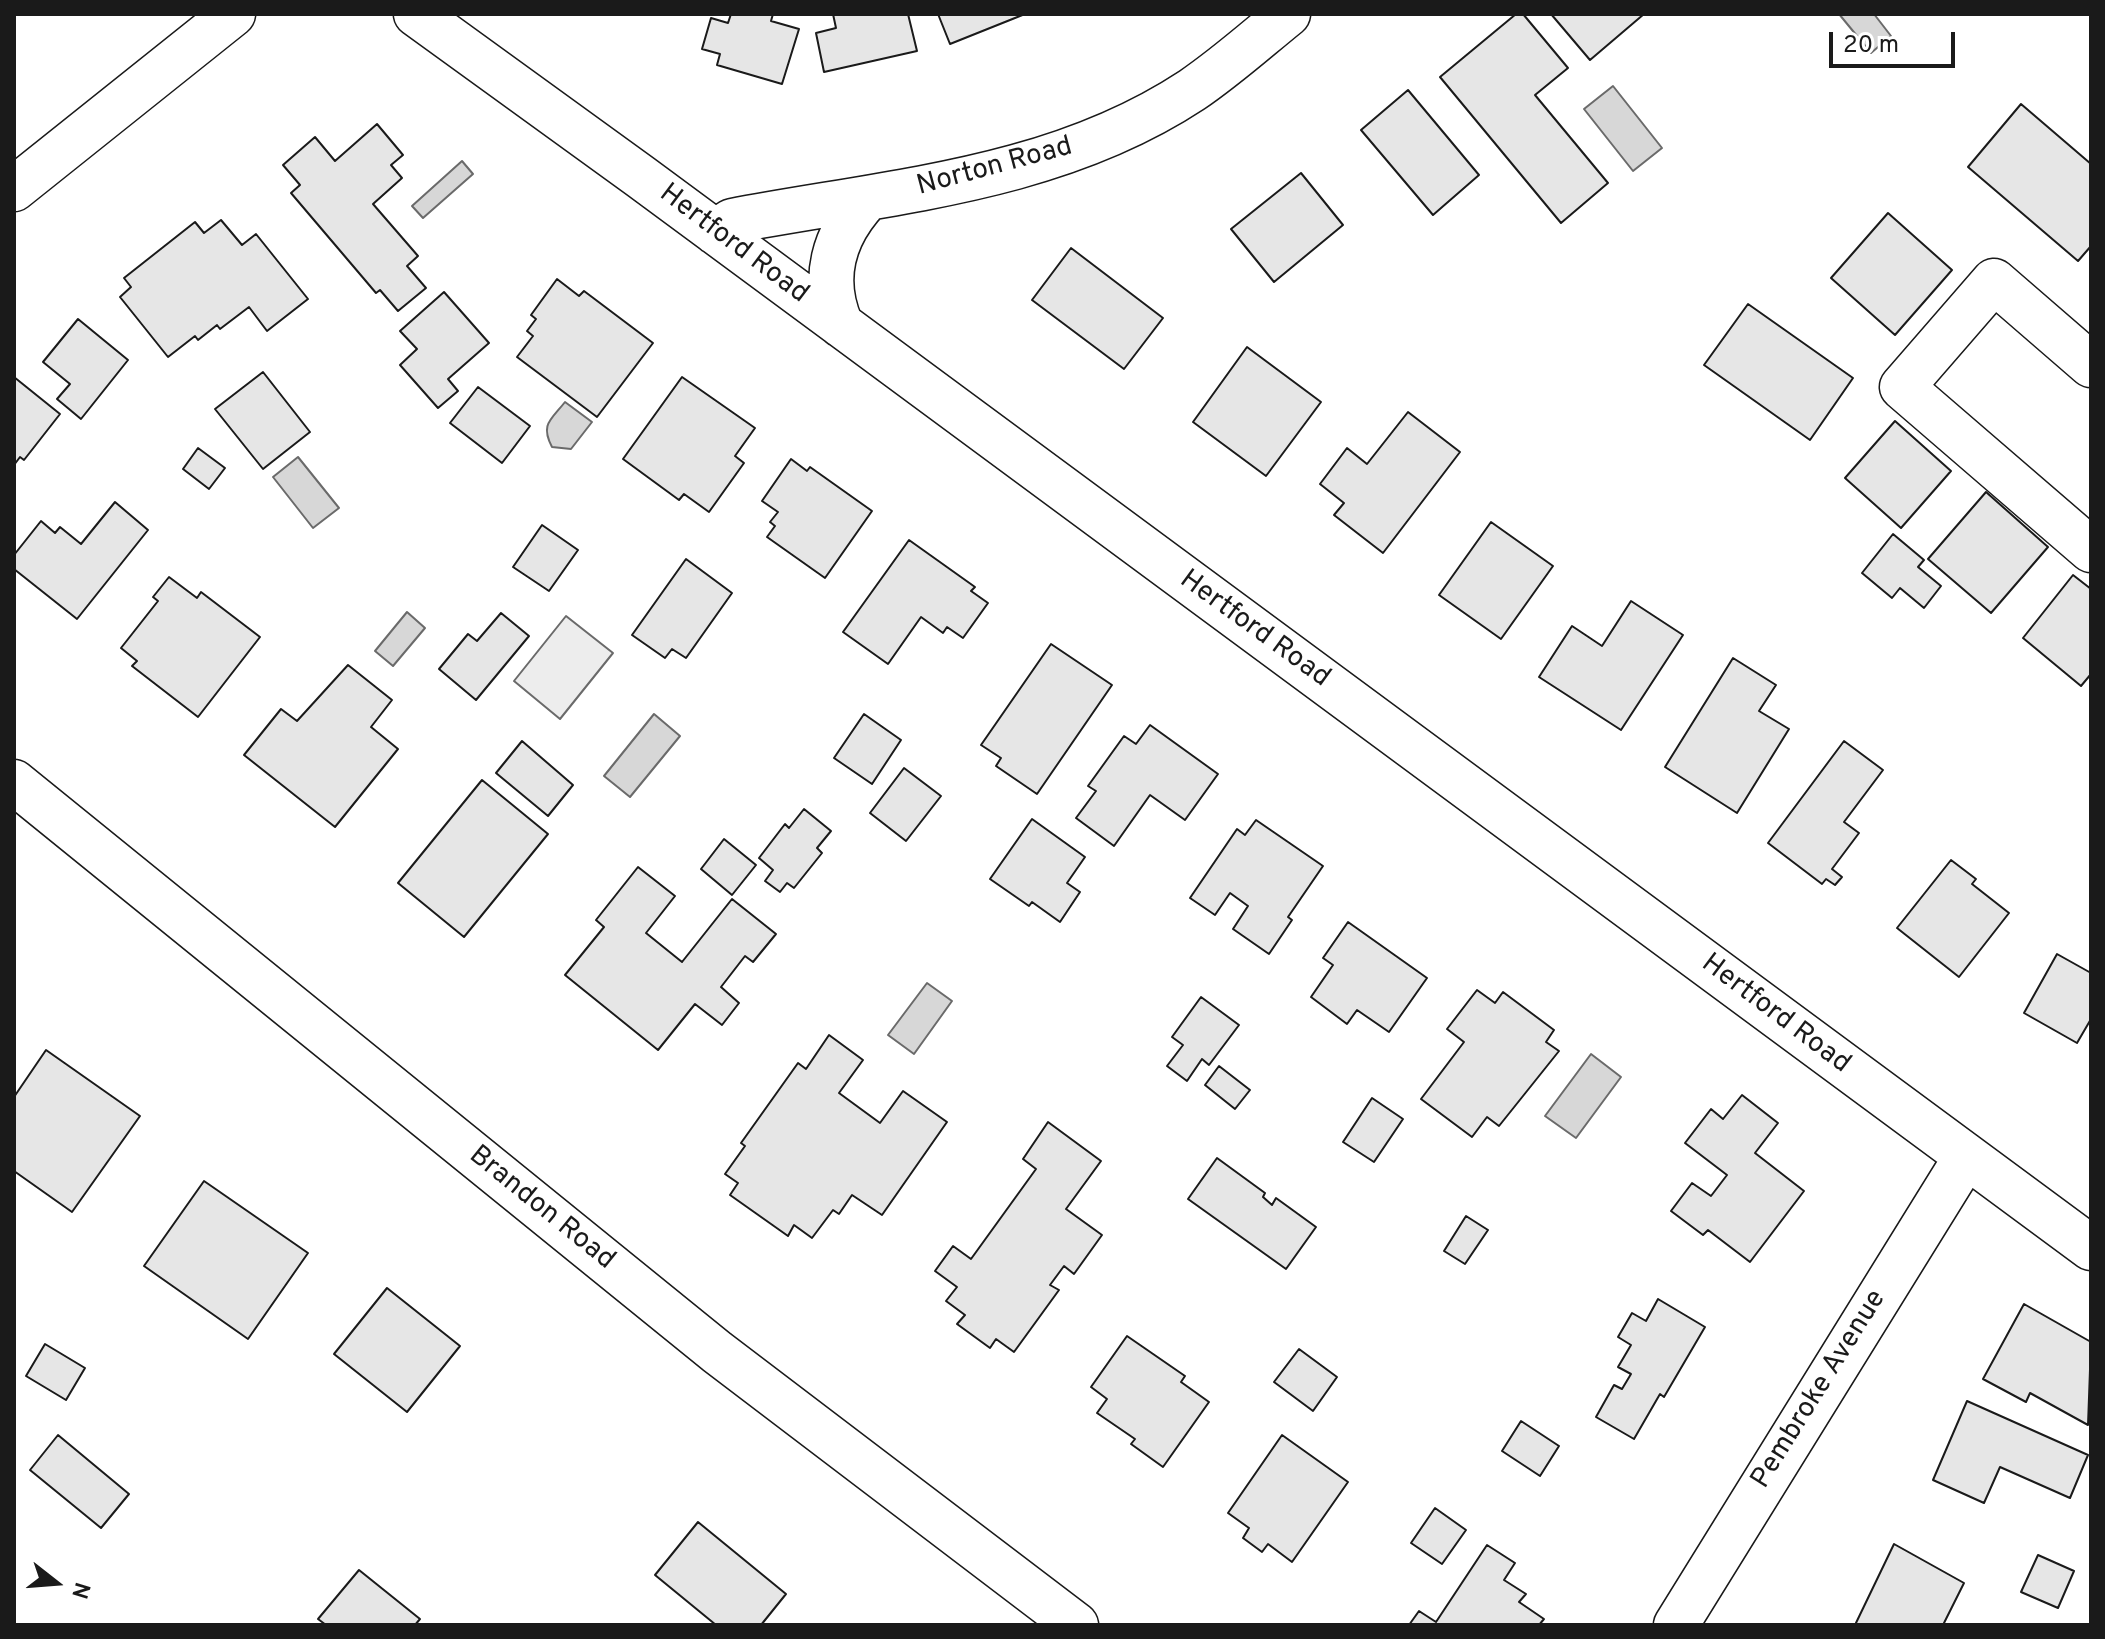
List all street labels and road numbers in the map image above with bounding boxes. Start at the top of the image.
street label: Norton Road [914,131,1076,205]
street label: Hertford Road [652,178,814,312]
street label: Hertford Road [1172,564,1336,696]
street label: Hertford Road [1694,948,1856,1082]
street label: Brandon Road [461,1140,621,1278]
street label: Pembroke Avenue [1745,1285,1895,1495]

